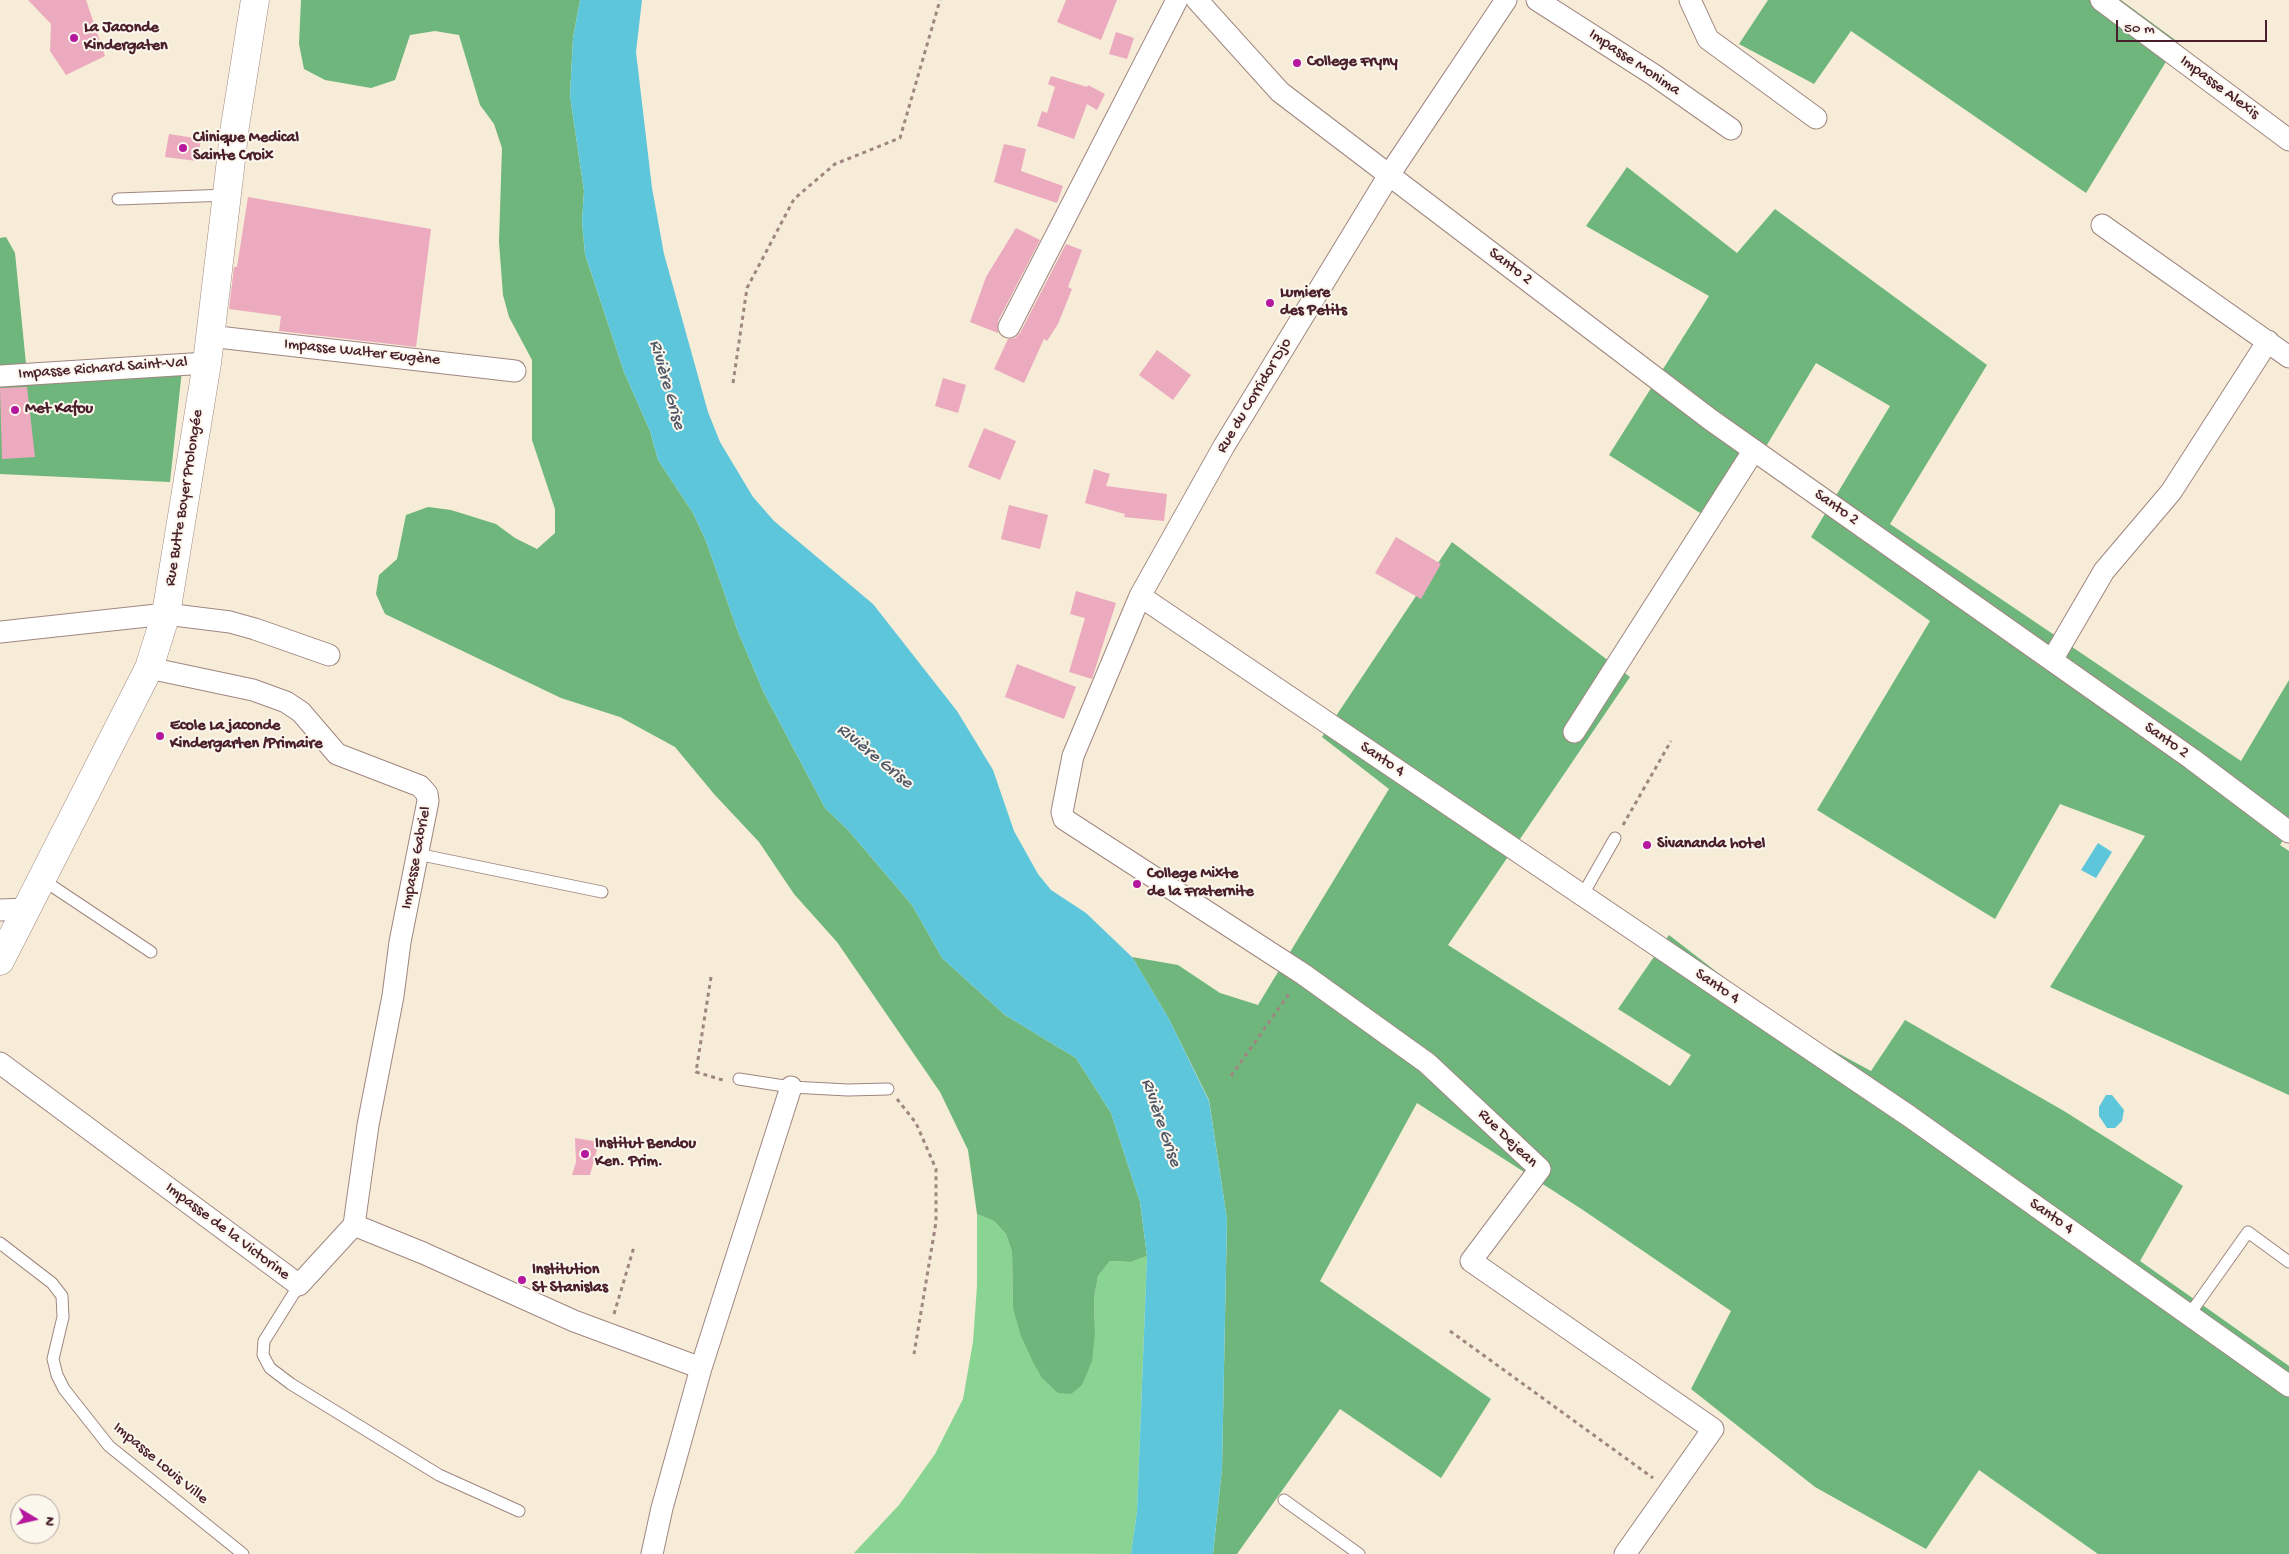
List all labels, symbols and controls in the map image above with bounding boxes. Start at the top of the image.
scale bar [2119,10,2270,42]
place label: La Jaconde Kindergaten [84,19,168,57]
text: 50 m [2124,20,2155,38]
street label: Impasse Monima [1584,25,1684,101]
marker: La Jaconde Kindergaten [68,32,80,44]
street label: Impasse Alexis [2175,52,2263,124]
place label: College Fryny [1307,53,1398,73]
marker: College Fryny [1291,57,1303,69]
place label: Clinique Medical Sainte Croix [193,129,299,167]
marker: Clinique Medical Sainte Croix [177,142,189,154]
street label: Santo 2 [1484,244,1536,290]
place label: Lumiere des Petits [1280,284,1347,322]
marker: Lumiere des Petits [1264,297,1276,309]
street label: Impasse Walter Eugène [283,335,441,371]
street label: Rue du Corridor Djo [1213,335,1297,457]
water label: Rivière Grise [643,338,689,432]
street label: Impasse Richard Saint-Val [18,354,188,384]
place label: Met Kafou [25,400,93,420]
marker: Met Kafou [9,404,21,416]
street label: Rue Butte Boyer Prolongée [162,408,208,588]
street label: Santo 2 [1810,486,1862,530]
place label: Ecole La jaconde Kindergarten /Primaire [170,717,322,755]
street label: Santo 2 [2140,719,2192,763]
water label: Rivière Grise [831,720,917,794]
marker: Ecole La jaconde Kindergarten /Primaire [154,730,166,742]
street label: Santo 4 [1356,738,1408,782]
street label: Impasse Gabriel [398,805,436,911]
place label: Sivananda hotel [1657,835,1765,855]
marker: Sivananda hotel [1641,839,1653,851]
place label: College Mixte de la Fraternite [1147,865,1254,903]
marker: College Mixte de la Fraternite [1131,878,1143,890]
street label: Santo 4 [1691,965,1743,1009]
water label: Rivière Grise [1135,1076,1185,1170]
street label: Rue Dejean [1473,1106,1541,1172]
place label: Institut Bendou Ken. Prim. [595,1135,696,1173]
marker: Institut Bendou Ken. Prim. [579,1148,591,1160]
street label: Impasse de la Victorine [161,1179,293,1285]
street label: Santo 4 [2025,1195,2077,1239]
place label: Institution St Stanislas [532,1261,608,1299]
marker: Institution St Stanislas [516,1274,528,1286]
street label: Impasse Louis Ville [109,1419,211,1509]
north arrow [10,1494,60,1544]
text: N [40,1515,58,1527]

